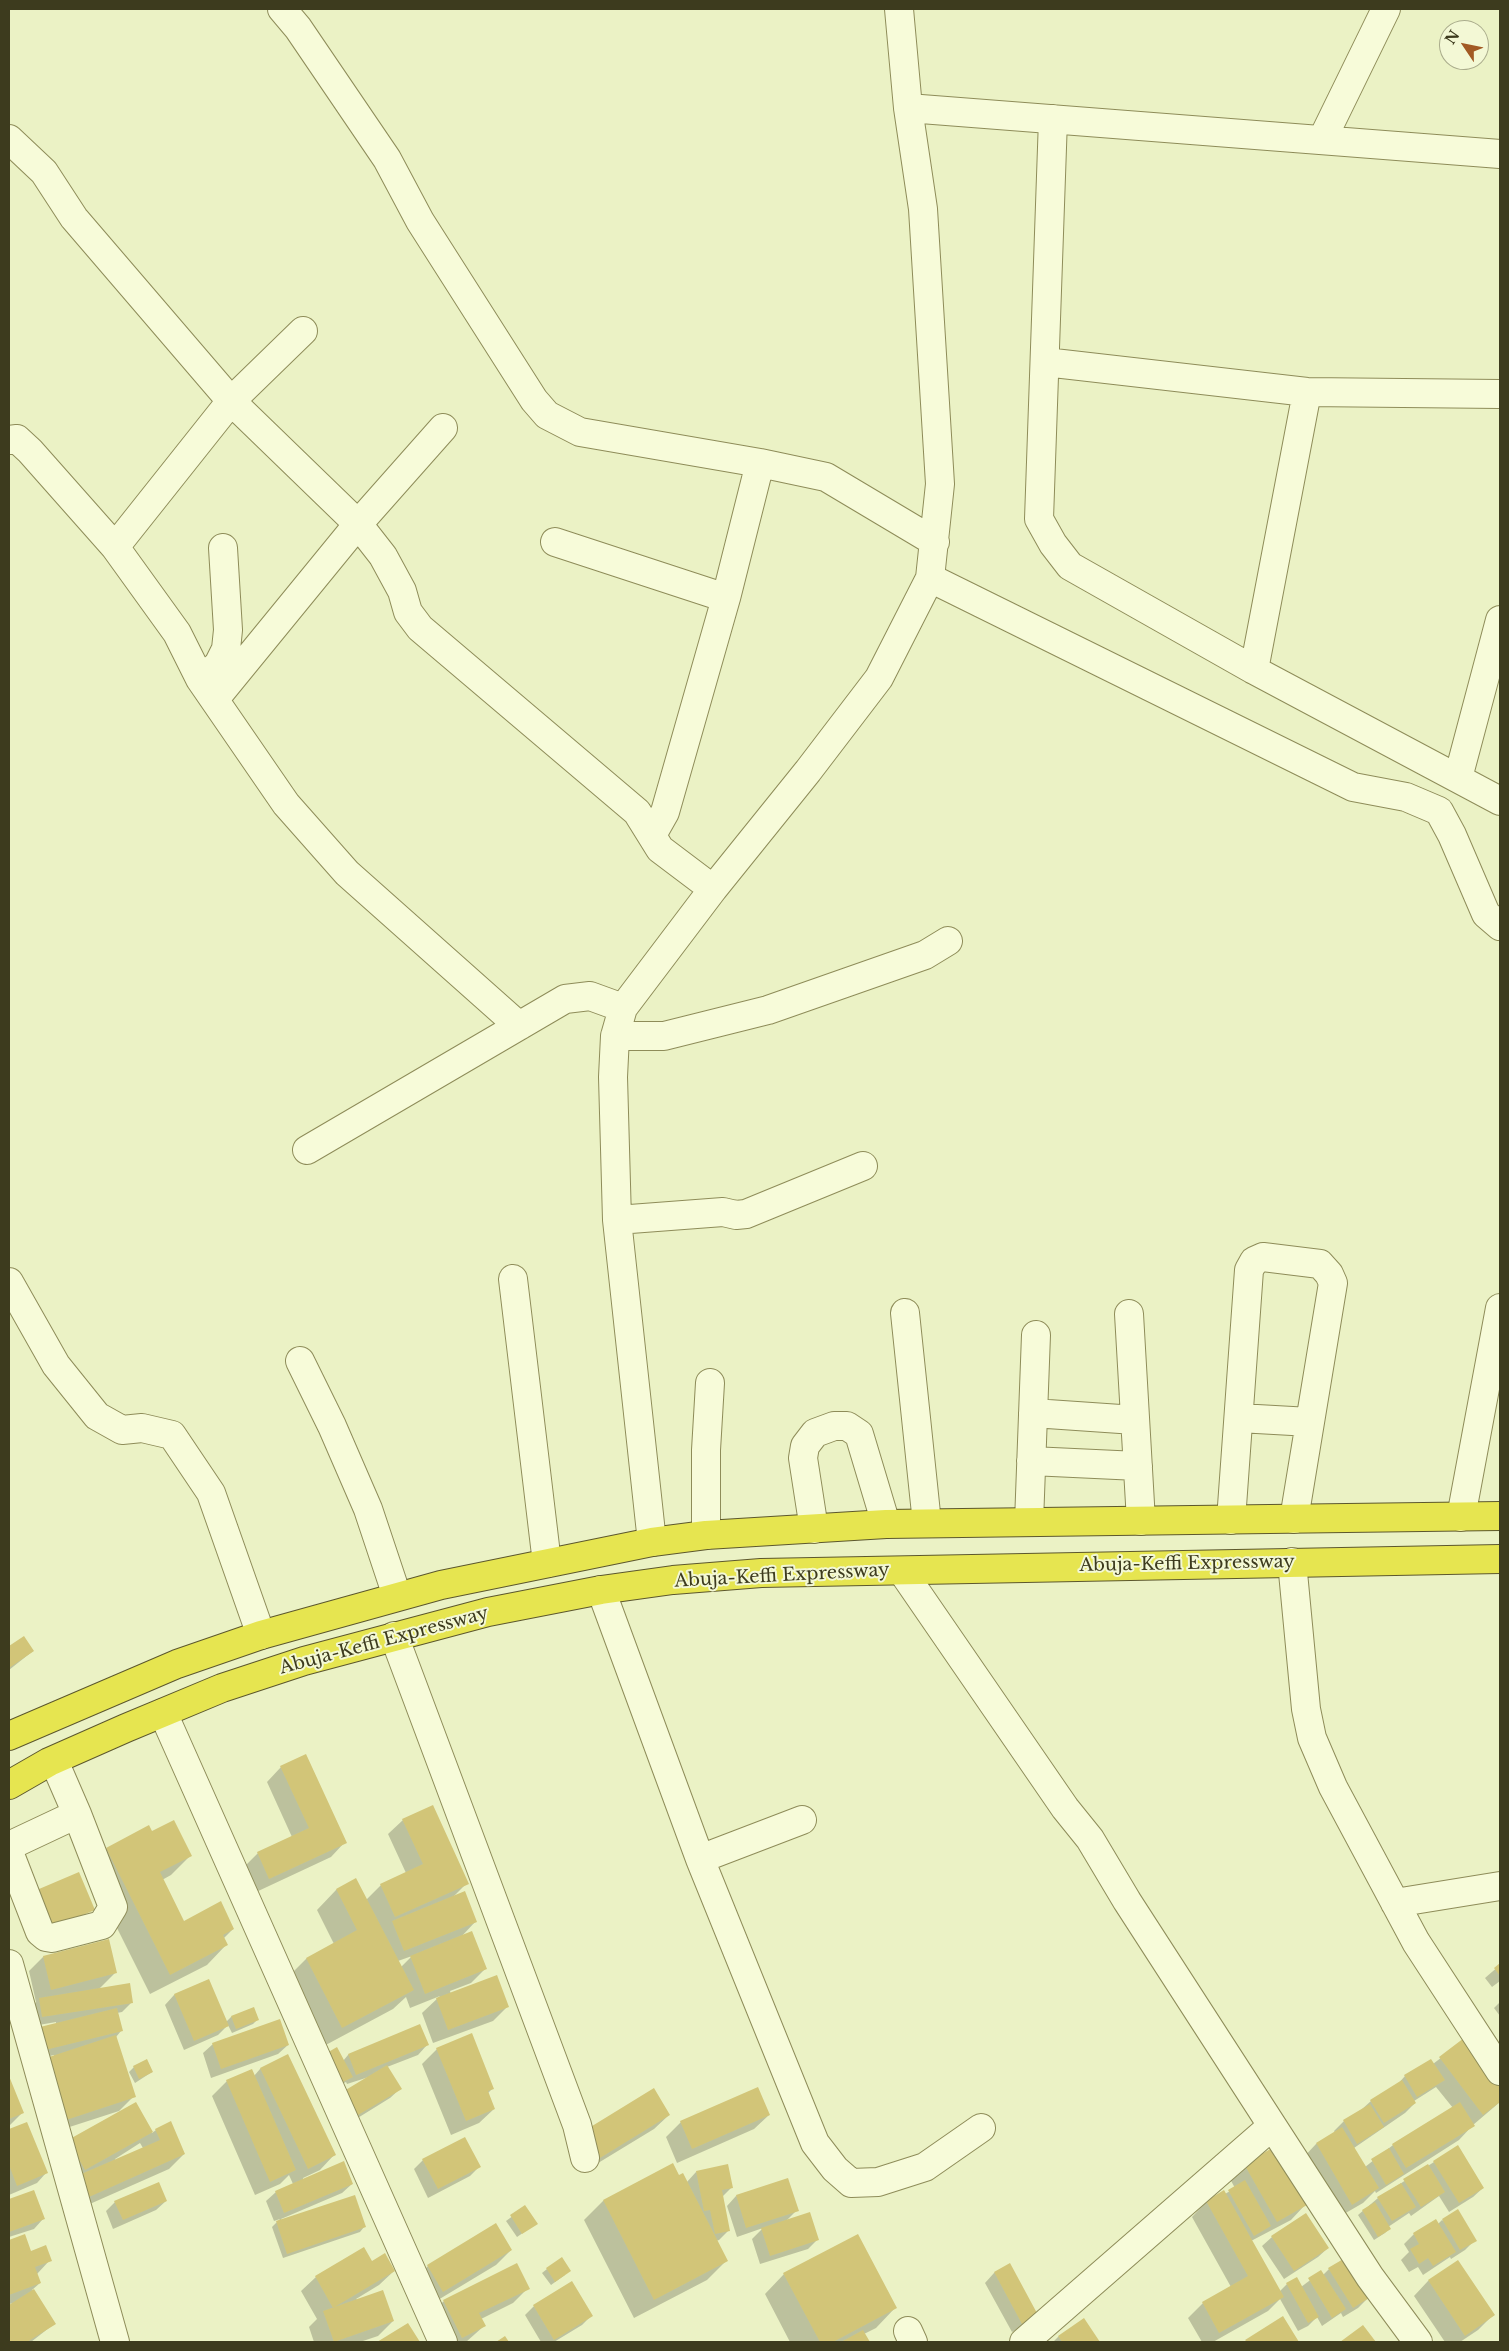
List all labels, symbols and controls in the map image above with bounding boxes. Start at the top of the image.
north arrow [1439,20,1489,70]
text: N [1441,27,1464,48]
street label: Abuja-Keffi Expressway [1079,1551,1295,1577]
street label: Abuja-Keffi Expressway [674,1560,890,1592]
street label: Abuja-Keffi Expressway [277,1603,491,1679]

